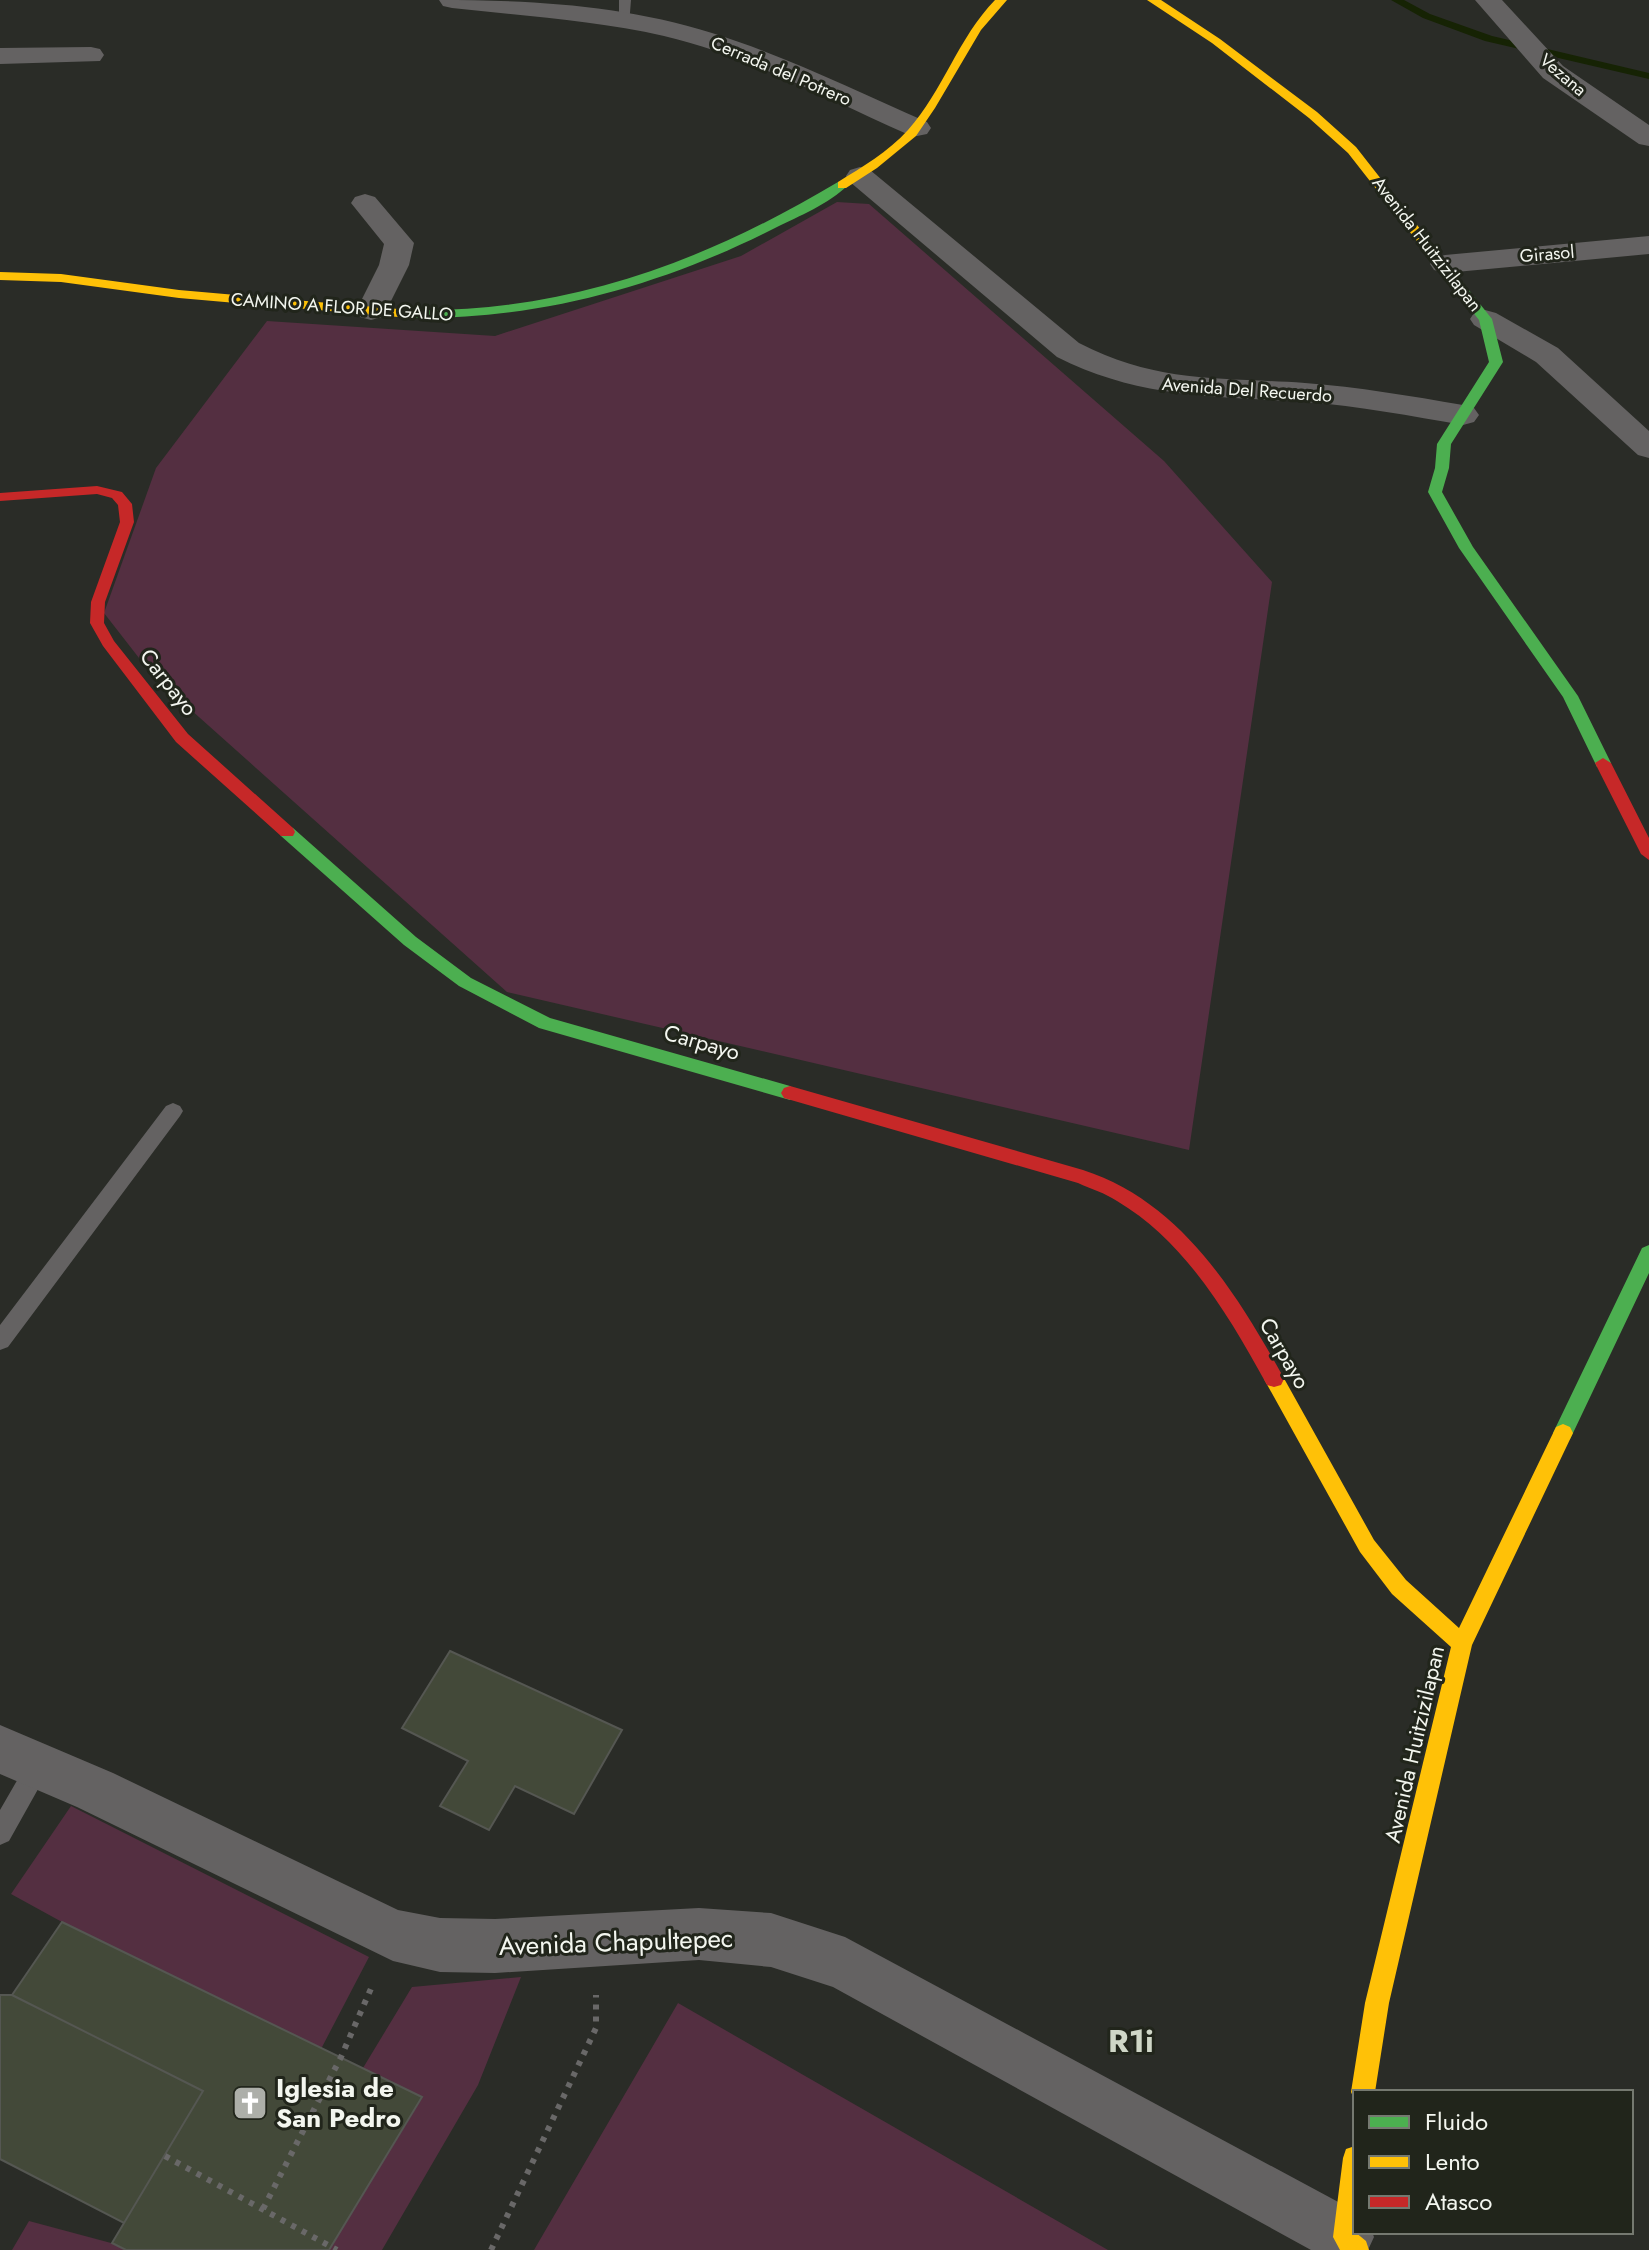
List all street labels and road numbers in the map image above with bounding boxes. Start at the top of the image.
street label: Cerrada del Potrero [707,30,855,112]
street label: Vezana [1534,48,1592,102]
street label: Avenida Huitzizilapan [1366,171,1488,317]
street label: Girasol [1519,239,1575,269]
street label: CAMINO A FLOR DE GALLO [230,286,454,328]
street label: Avenida Del Recuerdo [1161,371,1333,409]
street label: Carpayo [133,642,205,722]
street label: Carpayo [660,1016,744,1068]
street label: Carpayo [1252,1311,1318,1395]
street label: Avenida Huitzizilapan [1376,1642,1452,1846]
street label: Avenida Chapultepec [498,1919,734,1965]

